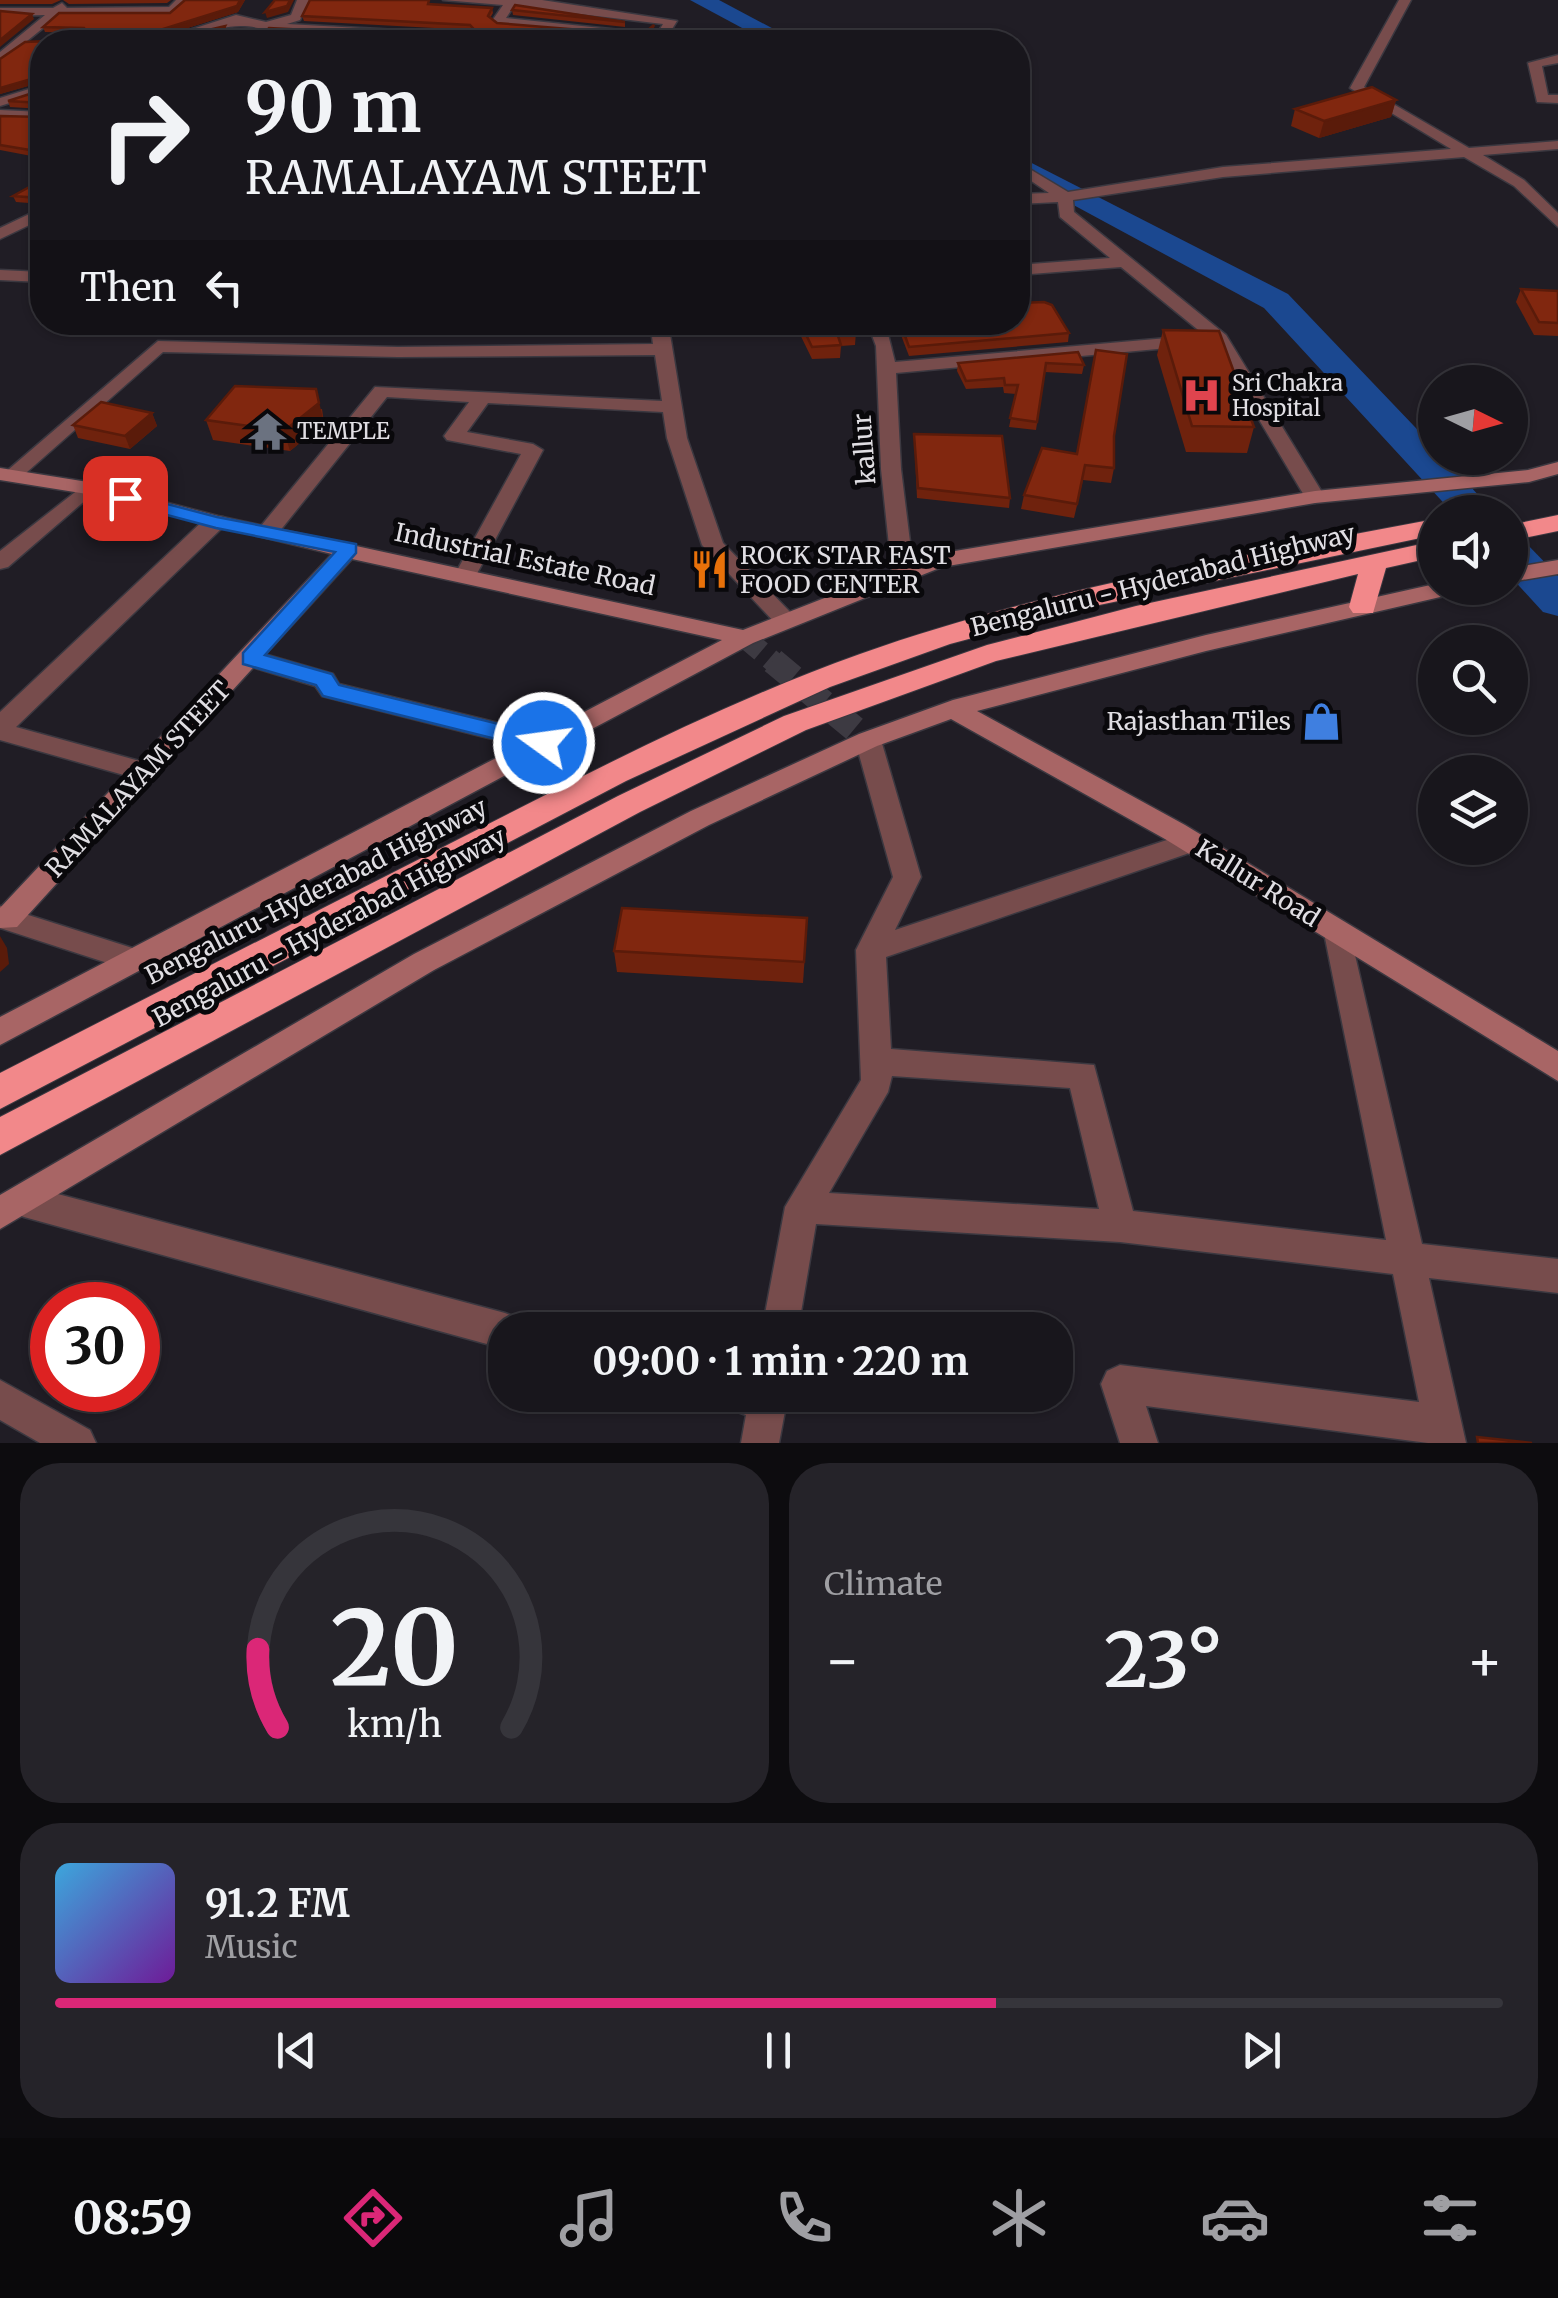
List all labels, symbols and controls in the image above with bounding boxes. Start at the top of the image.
text: 90 m [245,63,422,151]
icon: right [80,70,210,200]
text: RAMALAYAM STEET [245,150,707,206]
icon: left [197,260,252,315]
text: Then [80,264,177,311]
north arrow [1418,365,1528,475]
map controls [1418,365,1528,865]
place label: Sri Chakra Hospital [1232,369,1343,422]
hospital icon: Sri Chakra Hospital [1181,375,1223,417]
temple icon: TEMPLE [246,410,288,452]
street label: kallur [846,412,882,486]
place label: TEMPLE [297,417,390,445]
pin [83,456,168,541]
icon: arrive [98,471,153,526]
button: sound [1418,495,1528,605]
street label: Industrial Estate Road [392,516,658,602]
street label: Bengaluru - Hyderabad Highway [968,517,1359,643]
place label: ROCK STAR FAST FOOD CENTER [740,539,951,600]
restaurant icon: ROCK STAR FAST FOOD CENTER [689,548,731,590]
button: search [1418,625,1528,735]
street label: RAMALAYAM STEET [39,674,237,884]
position arrow [492,691,596,795]
shop icon: Rajasthan Tiles [1300,700,1342,742]
place label: Rajasthan Tiles [1106,705,1291,737]
button: layers [1418,755,1528,865]
street label: Bengaluru-Hyderabad Highway [140,790,493,991]
street label: Bengaluru - Hyderabad Highway [147,820,511,1034]
street label: Kallur Road [1190,832,1326,934]
speed limit sign: 30 [30,1282,160,1412]
text: 09:00 · 1 min · 220 m [592,1338,969,1385]
text: Climate [824,1564,942,1604]
text: 20 [330,1583,459,1713]
text: 23° [1104,1613,1223,1707]
text: − [824,1626,861,1695]
text: + [1466,1626,1503,1695]
text: km/h [347,1702,442,1747]
text: 91.2 FM [205,1880,350,1927]
text: Music [205,1927,298,1967]
icon: previous [269,2023,324,2078]
icon: pause [751,2023,806,2078]
icon: next [1234,2023,1289,2078]
icon: directions [338,2183,408,2253]
icon: music [554,2183,624,2253]
icon: phone [769,2183,839,2253]
icon: climate [984,2183,1054,2253]
icon: car [1200,2183,1270,2253]
icon: filters [1415,2183,1485,2253]
text: 08:59 [73,2190,193,2246]

